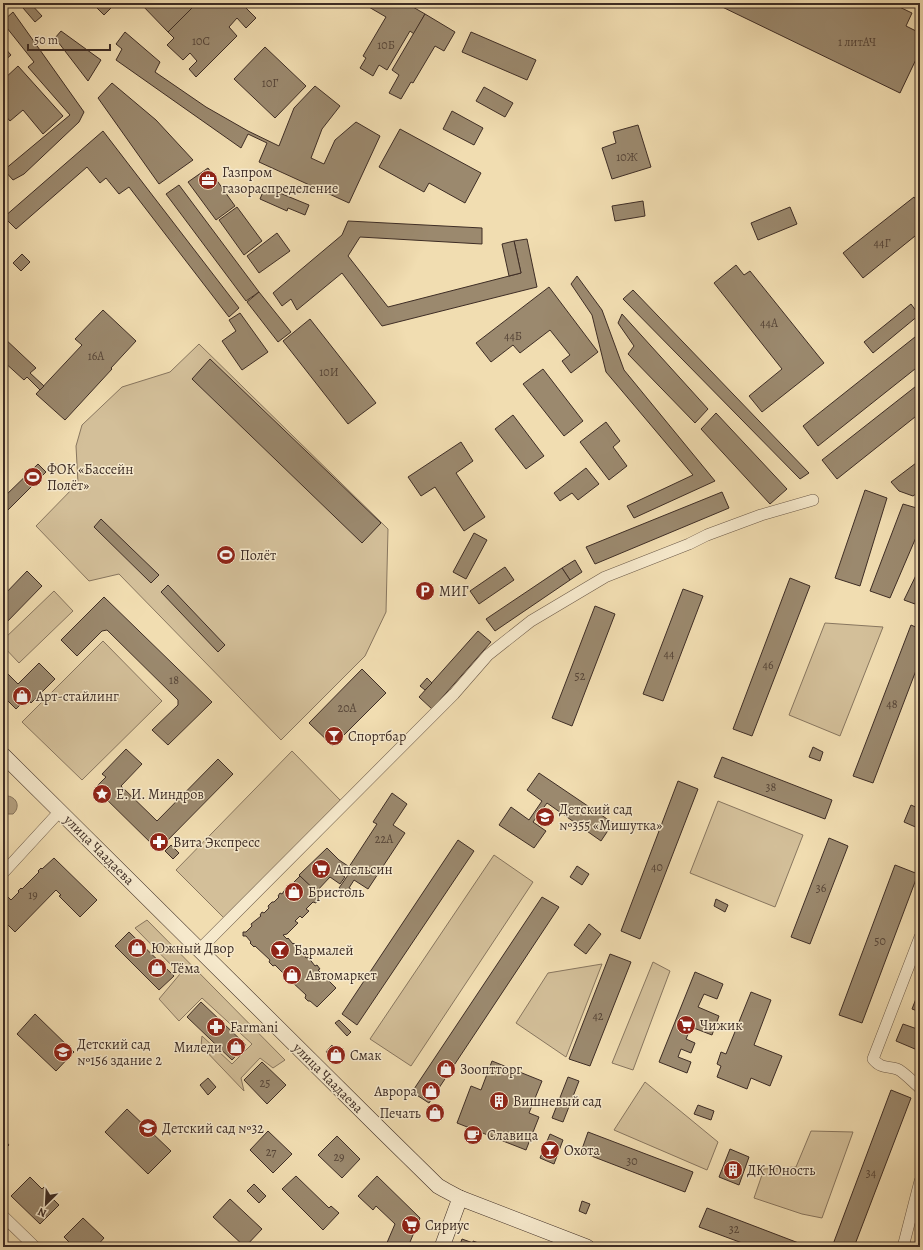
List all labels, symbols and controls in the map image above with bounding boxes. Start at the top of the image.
scale bar [28,26,110,52]
text: 50 m [34,32,58,48]
house number: 10С [192,33,210,49]
house number: 1 литАЧ [838,34,876,50]
house number: 10Б [377,37,395,53]
house number: 10Г [262,75,278,91]
house number: 10Ж [616,149,638,165]
place label: Газпром газораспределение [222,163,338,198]
office icon: Газпром газораспределение [197,169,219,191]
house number: 44Г [874,235,890,251]
house number: 44А [760,315,779,331]
house number: 44Б [504,328,522,344]
house number: 16А [88,348,105,364]
house number: 10И [319,364,339,380]
place label: ФОК «Бассейн Полёт» [47,460,133,495]
sports icon: ФОК «Бассейн Полёт» [22,466,44,488]
sports icon: Полёт [215,544,237,566]
place label: Полёт [240,546,276,565]
parking icon: МИГ [414,580,436,602]
place label: МИГ [439,582,468,601]
house number: 44 [664,646,675,662]
house number: 46 [763,657,774,673]
house number: 52 [575,668,586,684]
house number: 18 [169,672,179,688]
shop icon: Арт-стайлинг [11,685,33,707]
place label: Арт-стайлинг [35,687,119,706]
house number: 48 [886,696,898,712]
house number: 20А [337,700,358,716]
bar icon: Спортбар [323,725,345,747]
place label: Спортбар [348,727,406,746]
house number: 38 [766,779,777,795]
place icon: Е. И. Миндров [91,783,113,805]
place label: Е. И. Миндров [116,785,204,804]
place label: Детский сад №355 «Мишутка» [559,800,662,835]
school or university icon: Детский сад №355 «Мишутка» [534,806,556,828]
street label: улица Чаадаева [59,810,139,890]
pharmacy icon: Вита Экспресс [148,831,170,853]
house number: 22А [375,831,394,847]
place label: Вита Экспресс [173,833,260,852]
supermarket icon: Апельсин [310,858,332,880]
house number: 40 [651,859,663,875]
place label: Апельсин [334,860,393,879]
house number: 36 [816,880,827,896]
shop icon: Бристоль [283,881,305,903]
place label: Бристоль [308,883,364,902]
house number: 19 [28,887,38,903]
house number: 50 [874,933,886,949]
shop icon: Южный Двор [126,937,148,959]
place label: Южный Двор [151,939,234,958]
bar icon: Бармалей [269,939,291,961]
place label: Бармалей [294,941,354,960]
shop icon: Тёма [146,957,168,979]
place label: Тёма [171,959,201,978]
shop icon: Автомаркет [281,964,303,986]
place label: Автомаркет [305,966,377,985]
house number: 42 [592,1008,604,1024]
supermarket icon: Чижик [675,1014,697,1036]
pharmacy icon: Farmani [205,1016,227,1038]
place label: Чижик [700,1016,742,1035]
place label: Farmani [230,1018,278,1037]
place label: Детский сад №156 здание 2 [77,1035,162,1070]
shop icon: Миледи [225,1036,247,1058]
place label: Миледи [174,1038,222,1057]
street label: улица Чаадаева [288,1038,368,1118]
school or university icon: Детский сад №156 здание 2 [52,1041,74,1063]
shop icon: Смак [325,1044,347,1066]
place label: Смак [350,1046,382,1065]
shop icon: Зооптторг [435,1058,457,1080]
place label: Зооптторг [460,1060,522,1079]
house number: 25 [260,1075,270,1091]
shop icon: Аврора [420,1080,442,1102]
place label: Аврора [373,1082,418,1101]
building icon: Вишневый сад [488,1090,510,1112]
place label: Вишневый сад [513,1092,602,1111]
shop icon: Печать [424,1102,446,1124]
place label: Печать [379,1104,421,1123]
school or university icon: Детский сад №32 [137,1117,159,1139]
place label: Детский сад №32 [162,1119,264,1138]
cafe icon: Славица [462,1124,484,1146]
place label: Славица [487,1126,539,1145]
bar icon: Охота [539,1139,561,1161]
place label: Охота [564,1141,601,1160]
house number: 27 [266,1144,277,1160]
house number: 29 [333,1149,345,1165]
house number: 30 [626,1153,638,1169]
building icon: ДК Юность [722,1159,744,1181]
place label: ДК Юность [747,1161,815,1180]
house number: 34 [866,1165,877,1181]
north arrow [26,1184,66,1224]
text: N [35,1204,49,1221]
supermarket icon: Сириус [400,1214,422,1236]
place label: Сириус [425,1216,469,1235]
house number: 32 [729,1221,740,1237]

